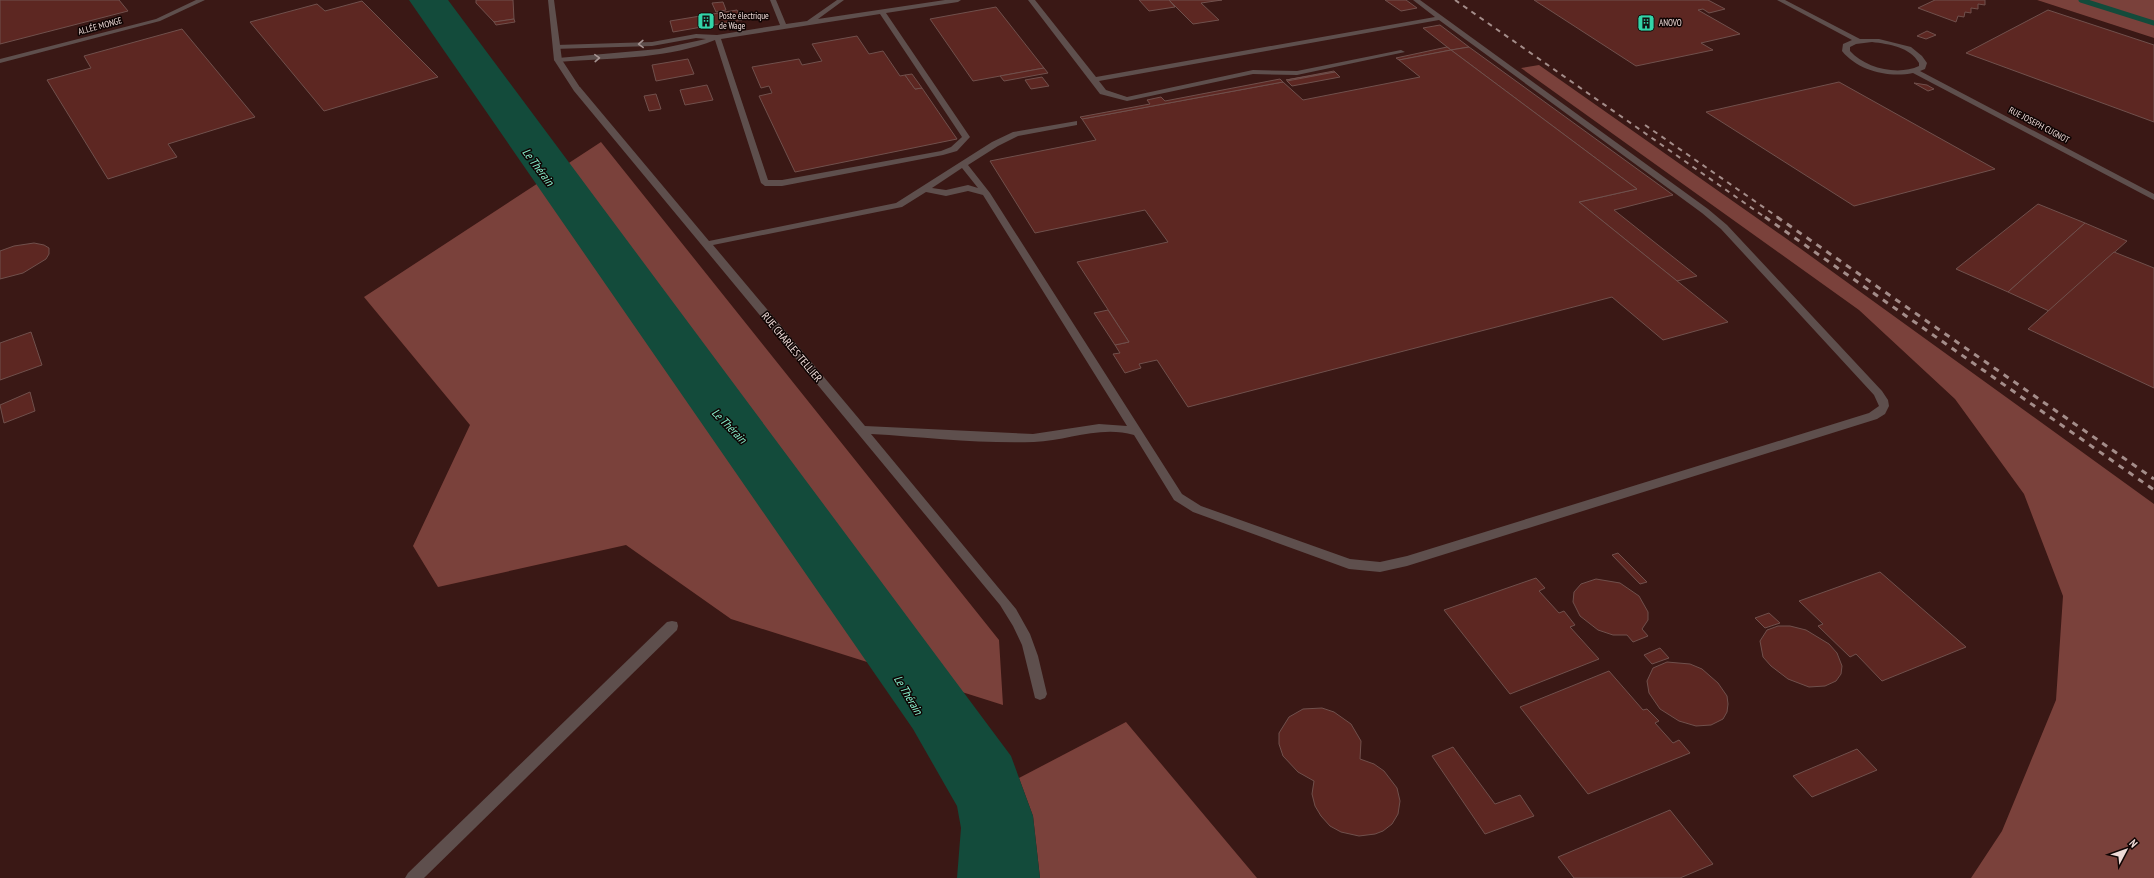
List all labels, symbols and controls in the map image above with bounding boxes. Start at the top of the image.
place label: Poste électrique de Wage [719,10,769,31]
building icon: Poste électrique de Wage [696,11,716,31]
building icon: ANOVO [1636,13,1656,33]
street label: ALLÉE MONGE [77,14,123,37]
place label: ANOVO [1659,17,1682,28]
one-way arrow [638,40,644,48]
one-way arrow [594,53,600,62]
street label: RUE JOSEPH CUGNOT [2007,104,2071,145]
water label: Le Thérain [519,145,558,189]
street label: RUE CHARLES TELLIER [759,309,825,385]
water label: Le Thérain [709,405,750,447]
water label: Le Thérain [891,672,926,718]
north arrow [2106,830,2146,870]
text: N [2126,837,2141,850]

